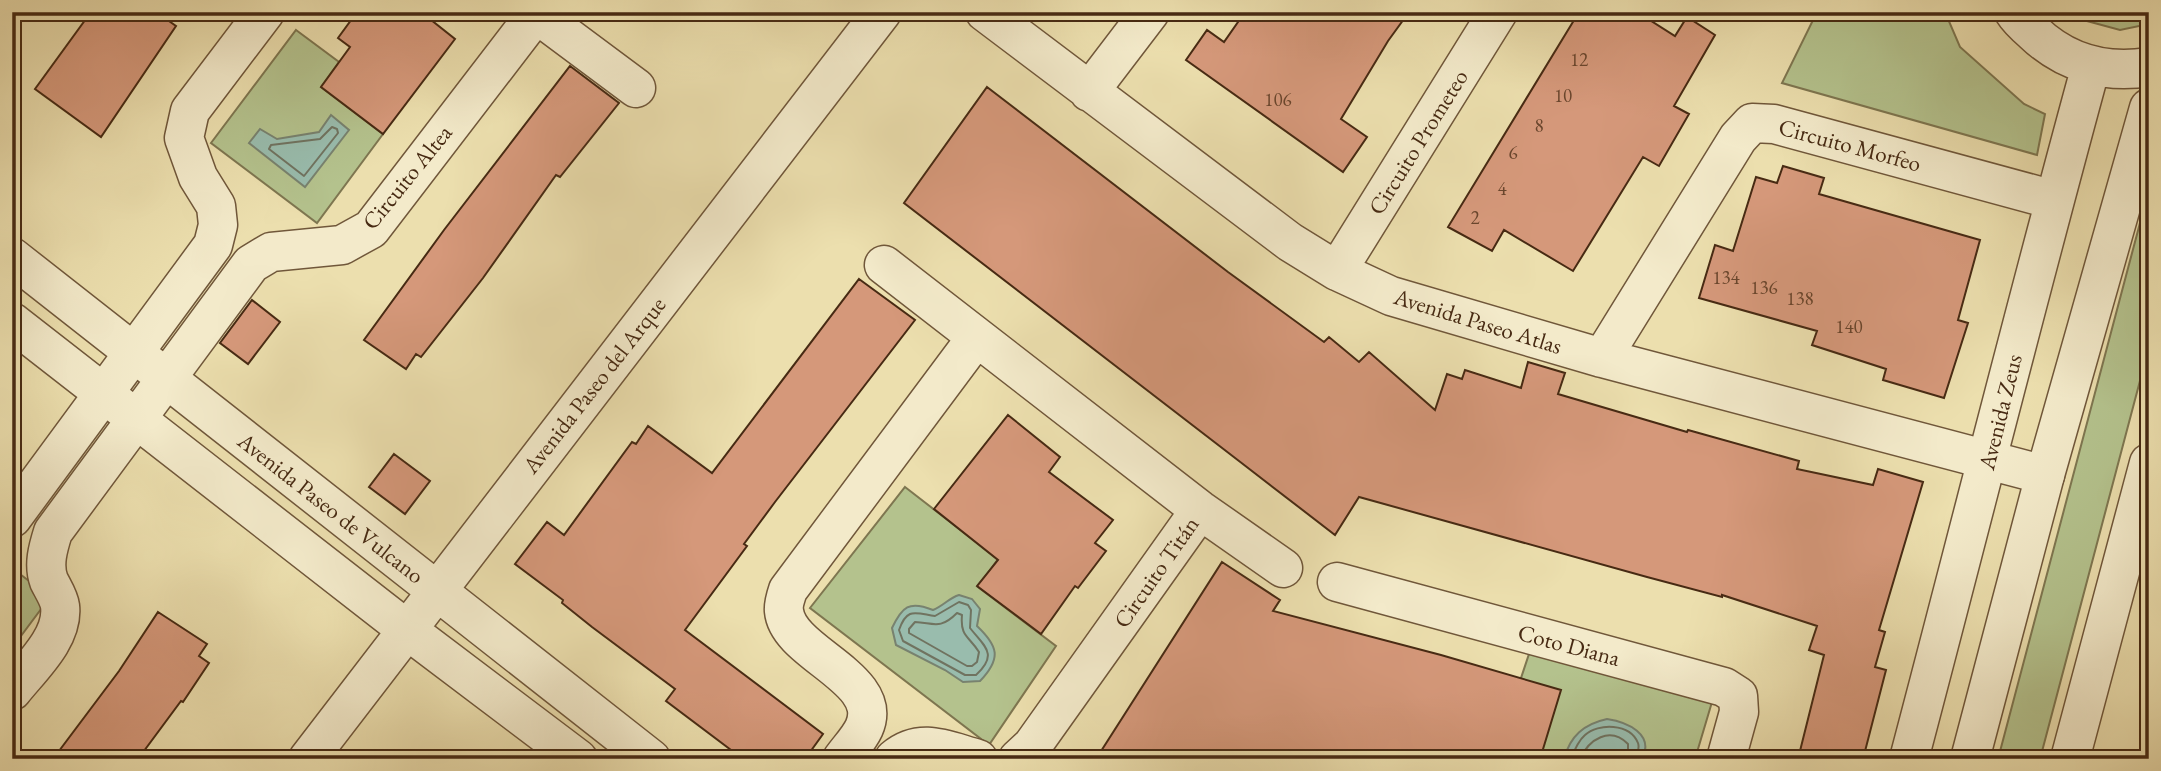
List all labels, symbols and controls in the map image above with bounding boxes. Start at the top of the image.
house number: 12 [1570,47,1588,72]
street label: Circuito Prometeo [1361,64,1475,220]
house number: 10 [1554,83,1572,108]
house number: 106 [1264,87,1292,112]
street label: Circuito Morfeo [1776,112,1924,178]
house number: 8 [1534,113,1544,138]
street label: Circuito Altea [355,118,459,236]
house number: 6 [1508,140,1518,165]
house number: 4 [1497,176,1507,201]
house number: 2 [1470,205,1480,230]
house number: 134 [1712,265,1741,290]
house number: 136 [1750,275,1778,300]
street label: Avenida Paseo Atlas [1389,281,1566,361]
house number: 138 [1786,286,1814,311]
street label: Avenida Paseo del Arque [515,291,672,480]
house number: 140 [1835,314,1863,339]
street label: Avenida Zeus [1971,351,2029,474]
street label: Avenida Paseo de Vulcano [231,425,430,590]
street label: Circuito Titán [1107,510,1205,634]
street label: Coto Diana [1515,617,1624,673]

